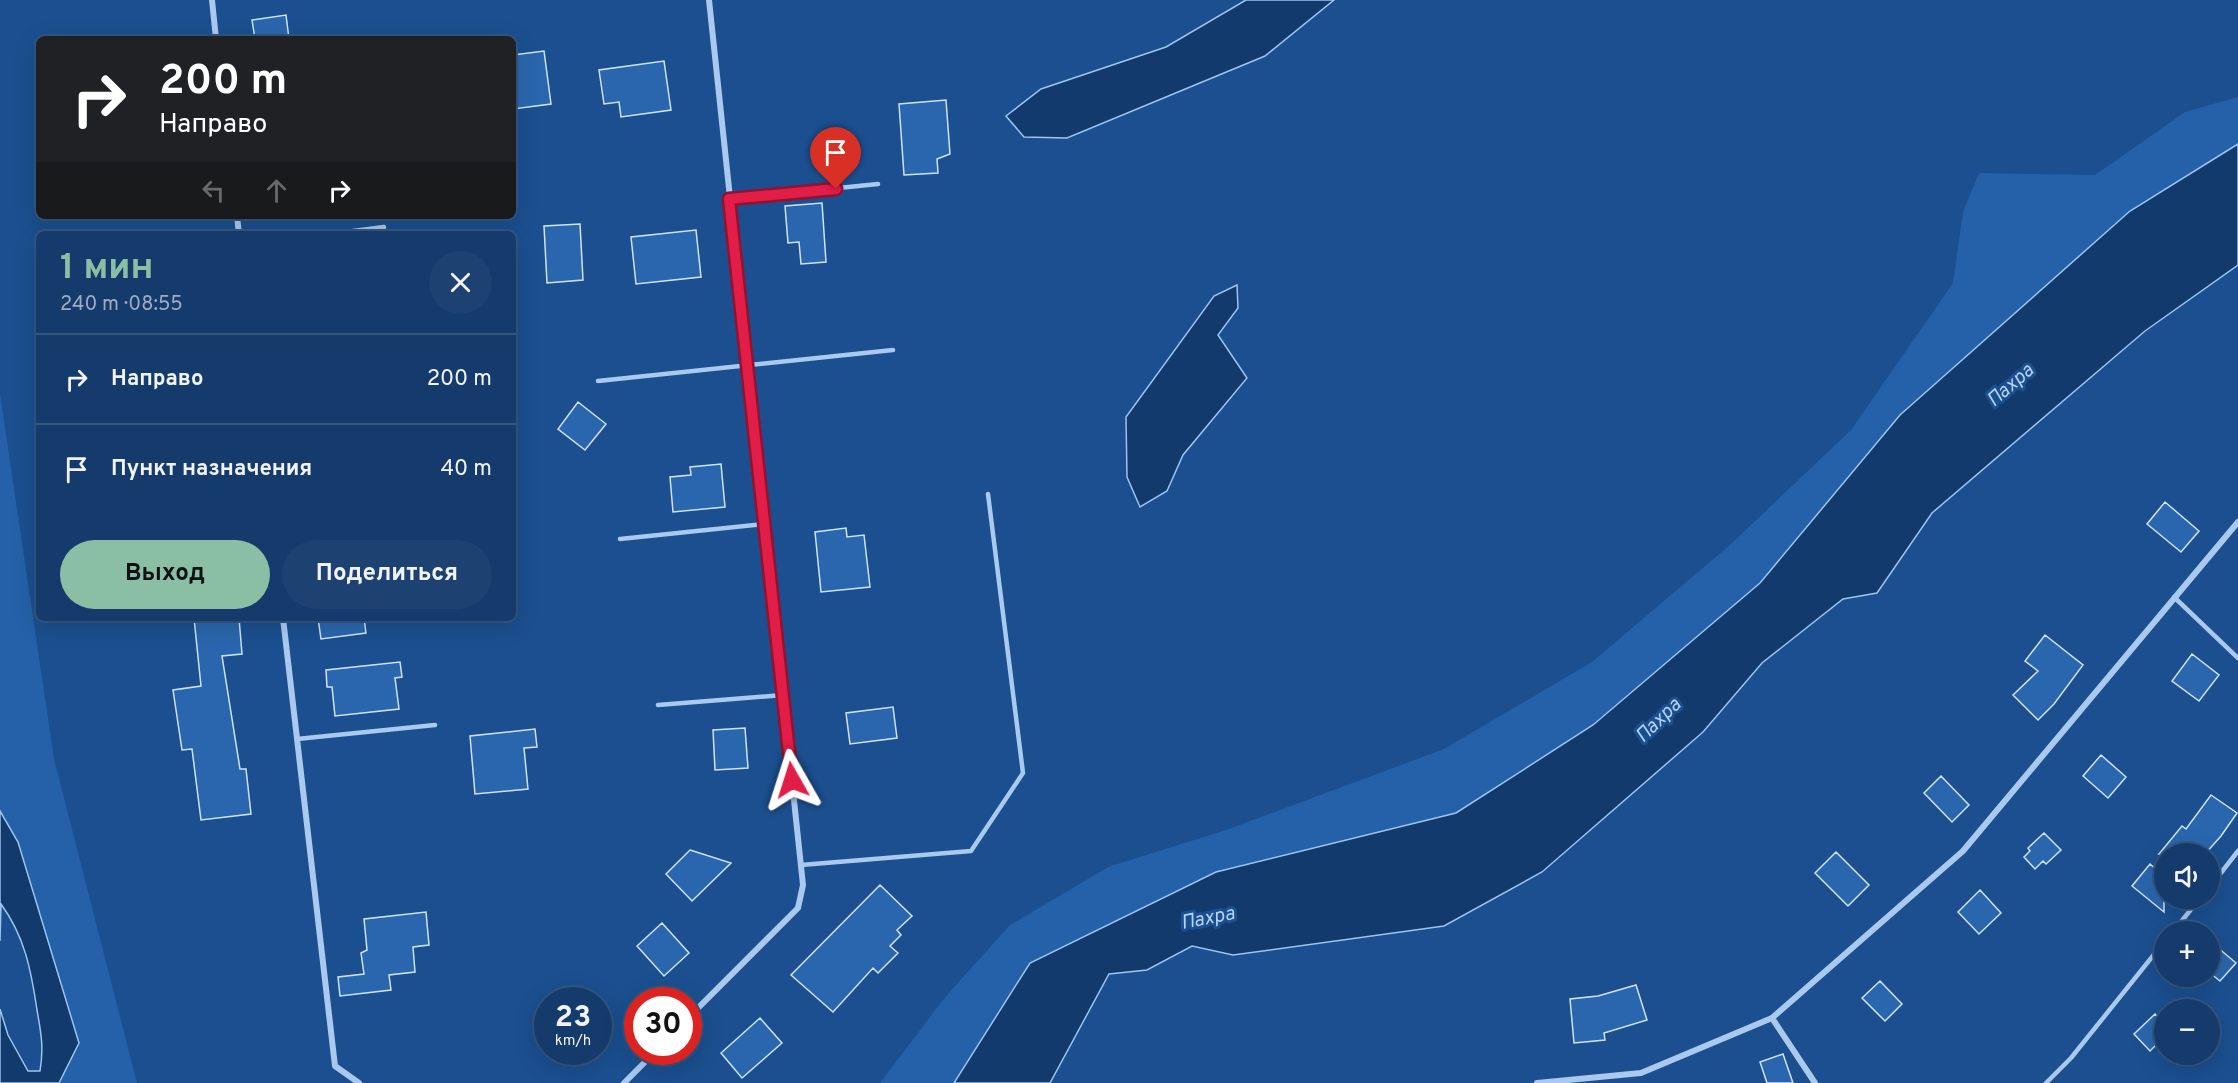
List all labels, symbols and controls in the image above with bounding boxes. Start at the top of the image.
text: 200 m [159,56,287,109]
icon: right [60,60,138,138]
text: Направо [159,108,267,142]
pin [810,127,861,189]
icon: arrive [819,136,852,169]
icon: left [197,174,230,207]
icon: ahead [260,174,293,207]
icon: right [323,174,356,207]
text: 1 мин [60,246,154,292]
button: close [429,251,492,314]
text: 240 m · 08:55 [60,292,183,318]
water label: Пахра [1982,358,2041,414]
icon: right [60,363,93,396]
text: Направо [111,366,203,393]
text: 200 m [427,366,492,393]
icon: arrive [60,453,93,486]
text: Пункт назначения [111,456,312,483]
text: 40 m [440,456,492,483]
button: Выход [60,540,270,609]
button: Поделиться [282,540,492,609]
water label: Пахра [1630,692,1688,749]
position arrow [760,748,824,812]
map controls [2154,843,2220,1065]
button: sound [2154,843,2220,909]
water label: Пахра [1179,901,1238,937]
button: + [2154,921,2220,987]
speed limit sign: 30 [624,987,702,1065]
button: − [2154,999,2220,1065]
text: 23 [555,1000,591,1037]
text: km/h [555,1032,591,1051]

